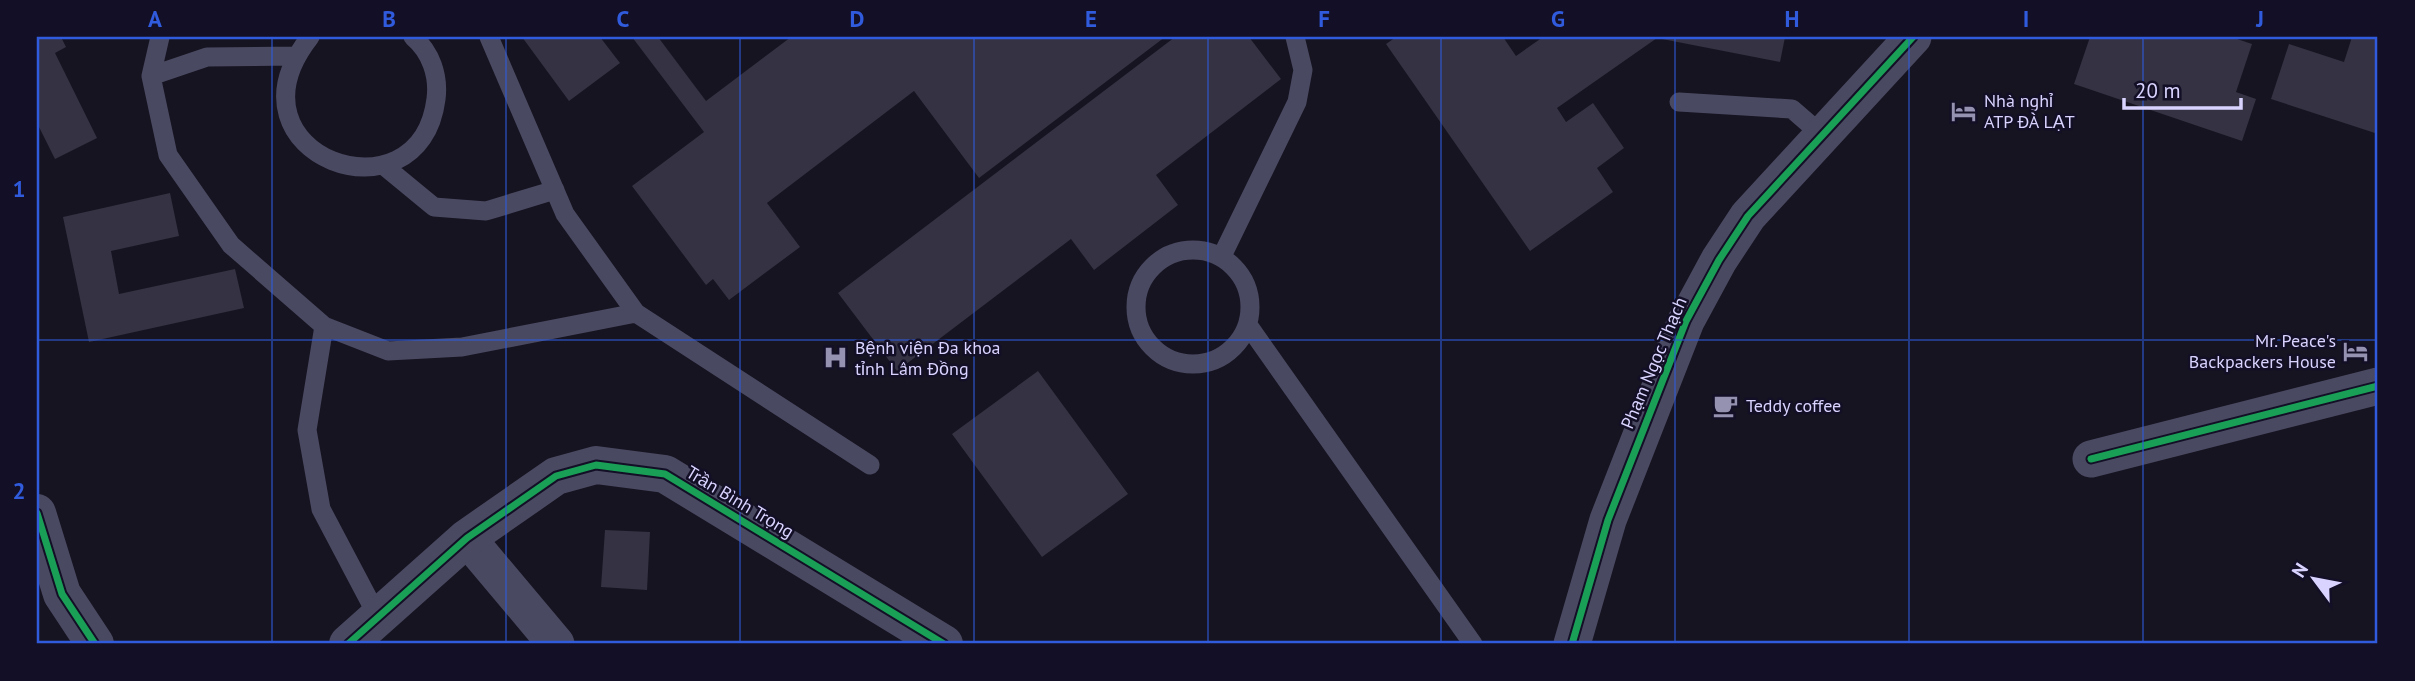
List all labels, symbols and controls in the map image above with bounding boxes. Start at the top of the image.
text: A [148,4,162,33]
text: B [382,4,396,33]
text: C [617,4,630,33]
text: D [850,4,864,33]
text: E [1085,4,1097,33]
text: F [1318,4,1330,33]
text: G [1551,4,1565,33]
text: H [1785,4,1799,33]
text: I [2023,4,2029,33]
text: J [2255,4,2264,33]
scale bar [2124,66,2242,110]
text: 20 m [2135,77,2181,104]
place label: Nhà nghỉ ATP ĐÀ LẠT [1984,89,2075,133]
hotel icon: Nhà nghỉ ATP ĐÀ LẠT [1950,97,1978,125]
text: 1 [12,174,26,203]
street label: Phạm Ngọc Thạch [1615,293,1692,432]
place label: Mr. Peace's Backpackers House [2189,329,2336,373]
place label: Bệnh viện Đa khoa tỉnh Lâm Đồng [855,336,1001,380]
hotel icon: Mr. Peace's Backpackers House [2342,337,2370,365]
hospital icon: Bệnh viện Đa khoa tỉnh Lâm Đồng [821,344,849,372]
cafe icon: Teddy coffee [1712,392,1740,420]
place label: Teddy coffee [1746,394,1841,417]
street label: Trần Bình Trọng [682,460,798,543]
text: 2 [12,476,26,505]
north arrow [2278,544,2348,614]
text: N [2286,558,2313,582]

